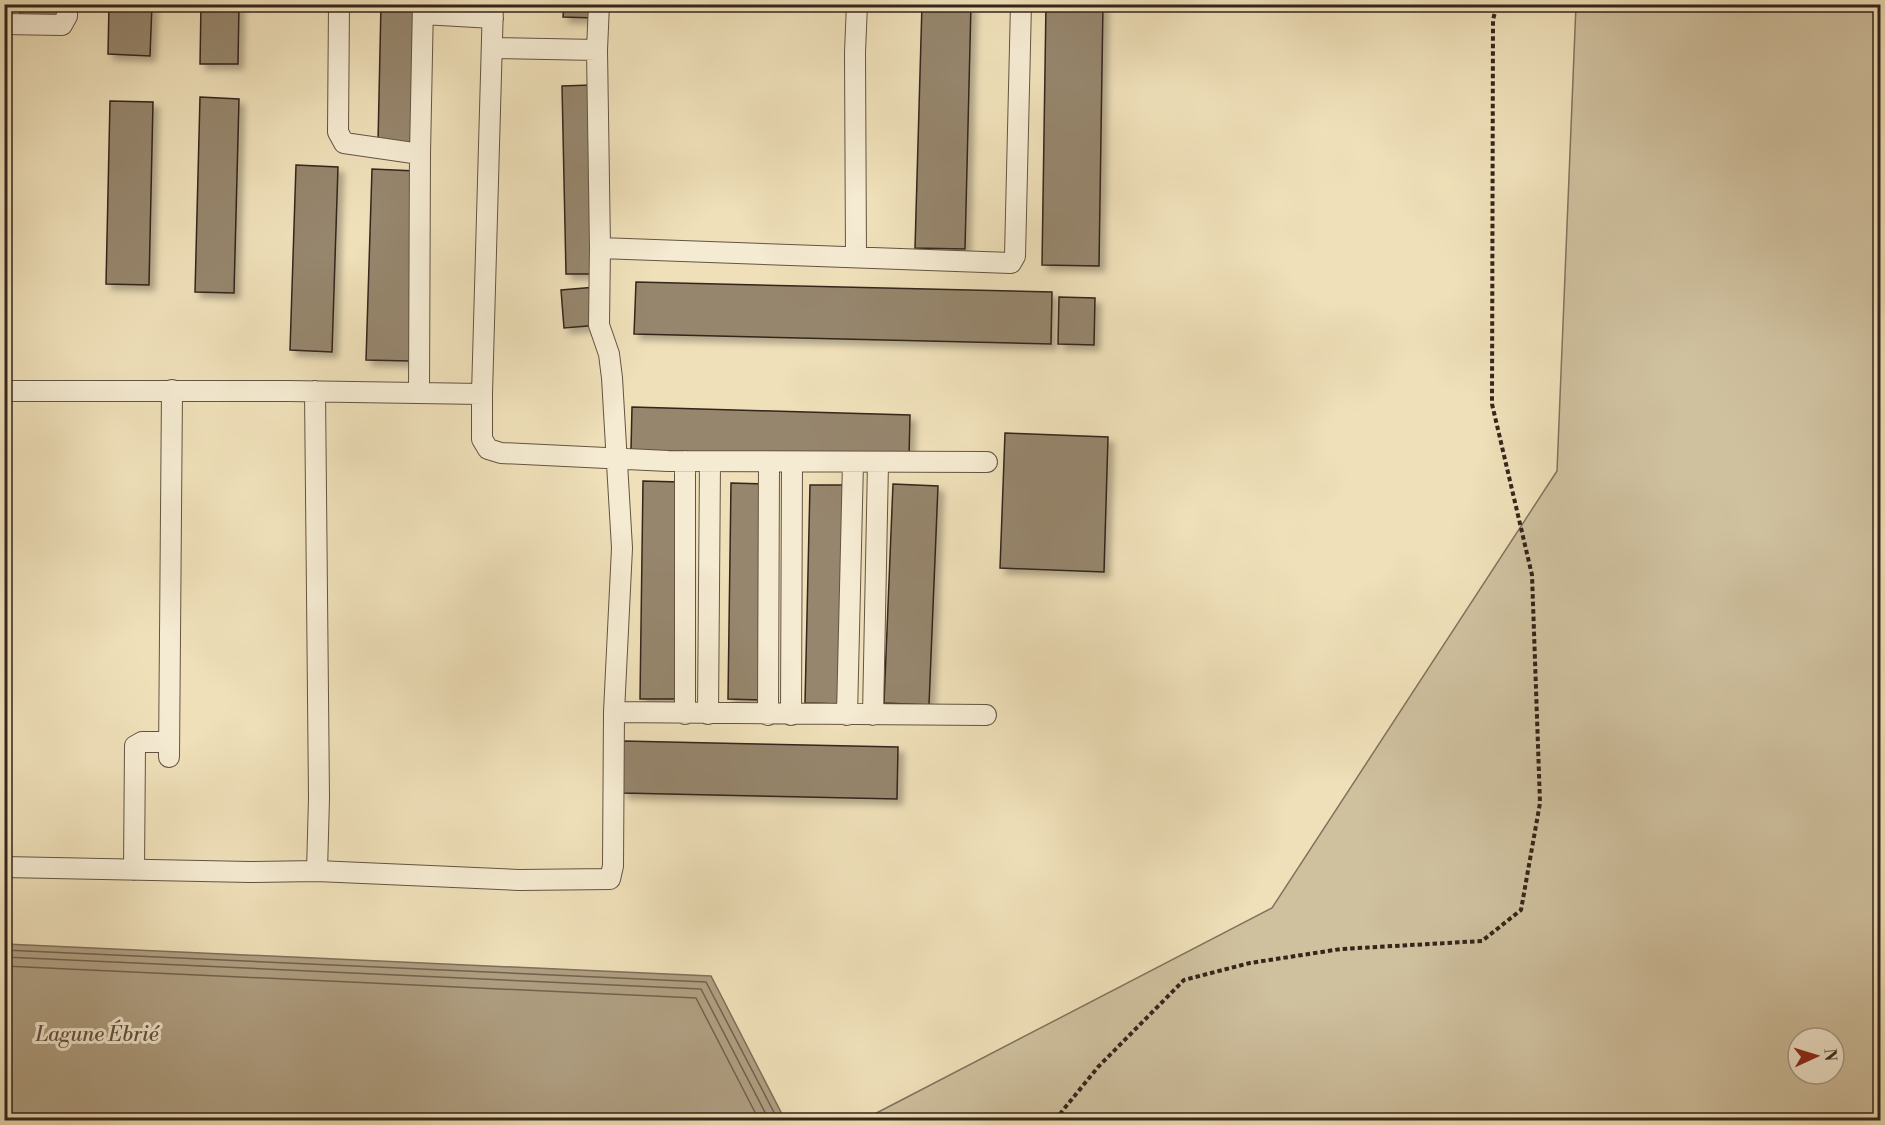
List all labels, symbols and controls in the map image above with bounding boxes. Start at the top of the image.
water label: Lagune Ébrié [34,1019,160,1048]
north arrow [1786,1026,1846,1086]
text: N [1820,1048,1840,1062]

